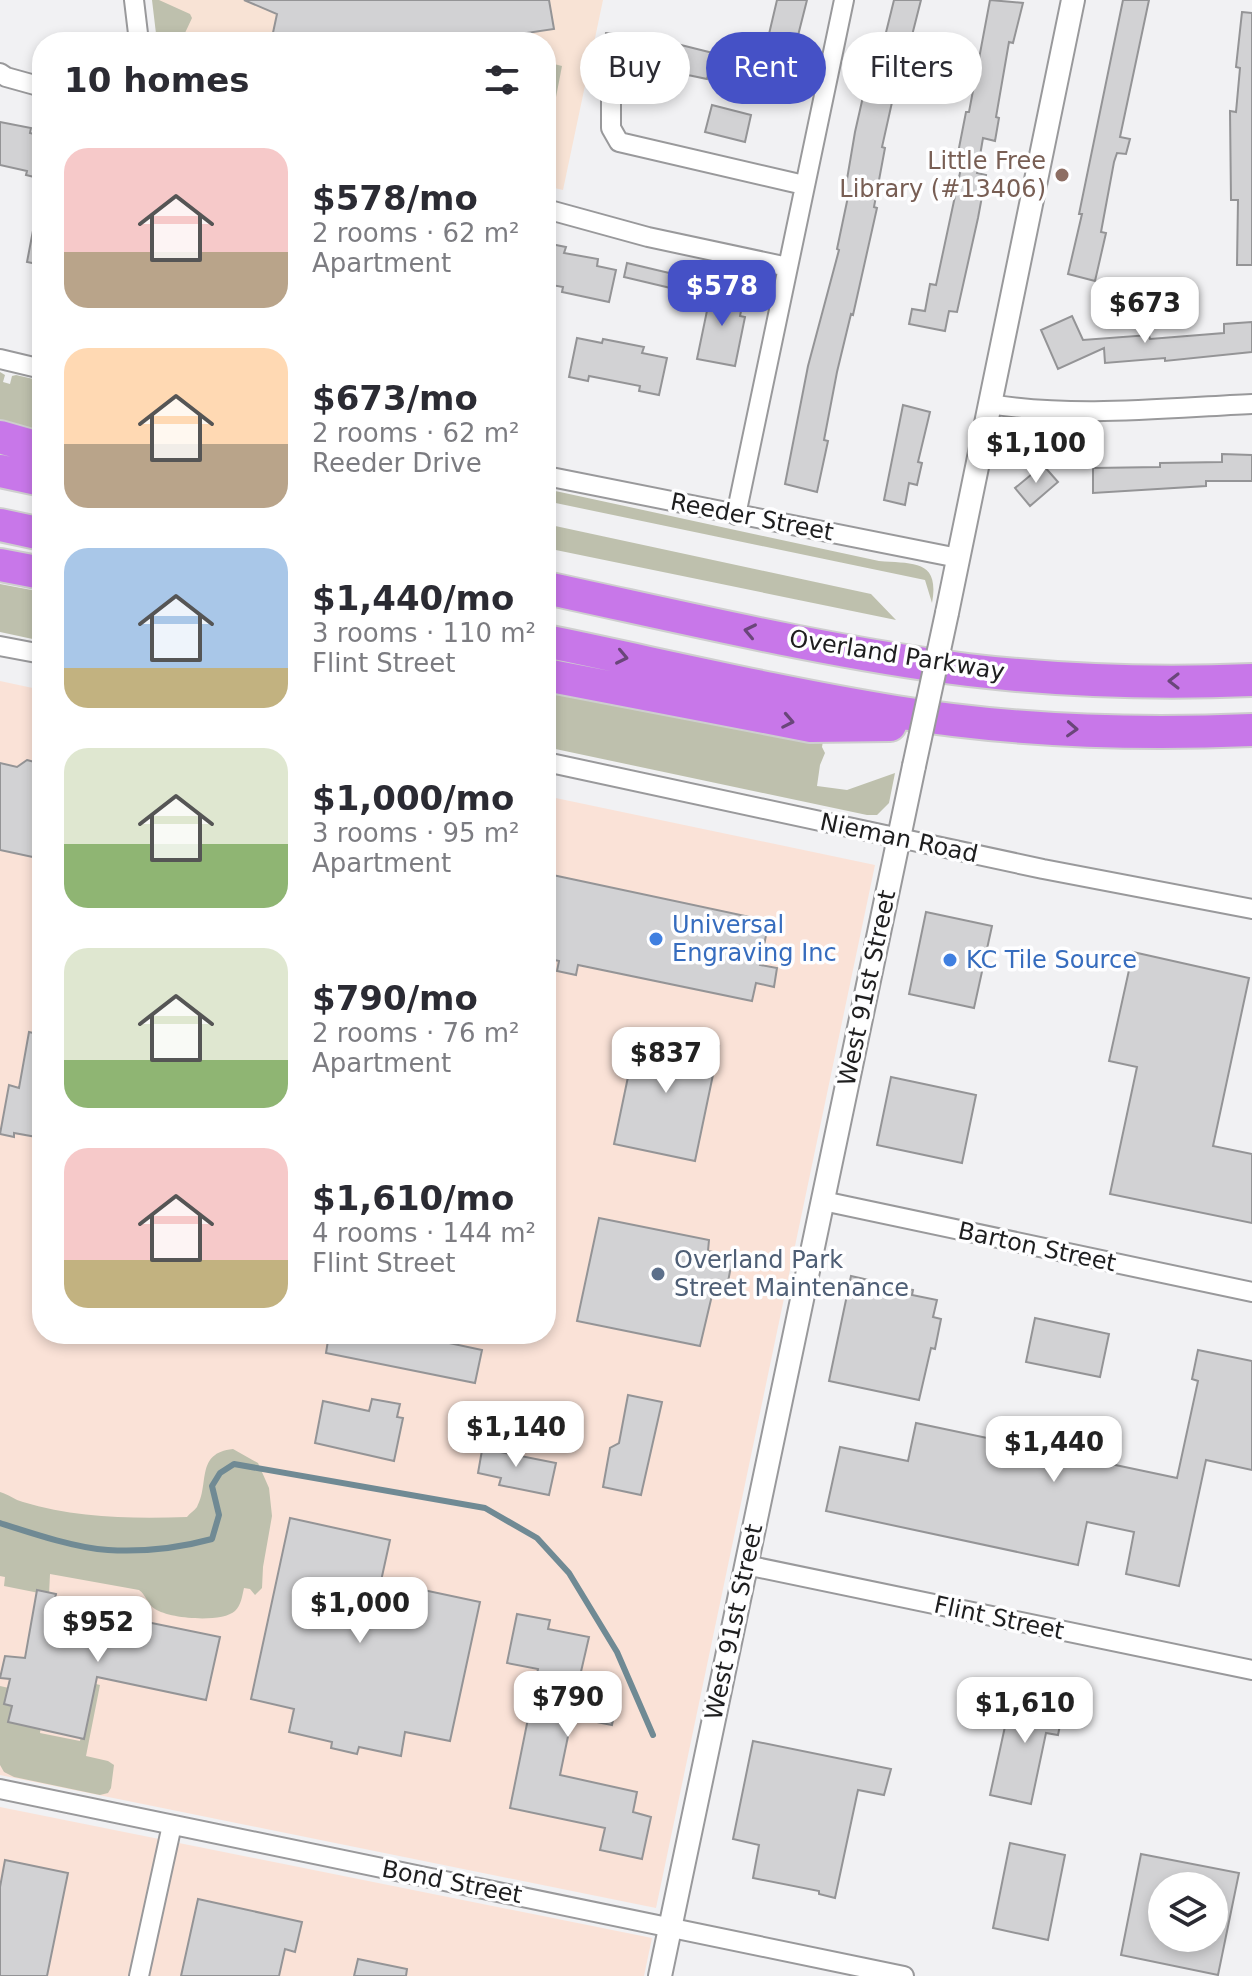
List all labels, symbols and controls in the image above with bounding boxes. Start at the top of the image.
chip: Buy [580,32,690,104]
chip: Rent [706,32,826,104]
chip: Filters [842,32,982,104]
icon: filters [480,58,524,102]
text: 10 homes [64,60,249,100]
place label: Little Free Library (#13406) [839,147,1046,203]
marker: Little Free Library (#13406) [1053,166,1071,184]
text: $578/mo [312,178,478,218]
icon: home [128,180,224,276]
text: 2 rooms · 62 m² [312,218,520,248]
text: Apartment [312,248,451,278]
pin: $578 [675,260,769,328]
text: $578 [686,271,758,301]
pin: $673 [1098,277,1192,345]
text: $673 [1109,288,1181,318]
text: $673/mo [312,378,478,418]
icon: home [128,380,224,476]
pin: $1,100 [971,417,1101,485]
text: 2 rooms · 62 m² [312,418,520,448]
text: $1,100 [986,428,1086,458]
text: Reeder Drive [312,448,482,478]
street label: Reeder Street [668,487,836,547]
text: $1,440/mo [312,578,514,618]
icon: home [128,580,224,676]
text: 3 rooms · 110 m² [312,618,536,648]
one-way arrow [744,623,757,640]
street label: Overland Parkway [787,624,1007,686]
text: Flint Street [312,648,455,678]
one-way arrow [615,648,629,665]
one-way arrow [1167,672,1180,690]
one-way arrow [781,712,794,729]
one-way arrow [1065,720,1078,737]
text: $1,000/mo [312,778,514,818]
icon: home [128,780,224,876]
street label: Nieman Road [818,808,980,868]
text: 3 rooms · 95 m² [312,818,520,848]
text: Apartment [312,848,451,878]
street label: West 91st Street [833,887,901,1089]
place label: Universal Engraving Inc [672,911,837,967]
marker: Universal Engraving Inc [647,930,665,948]
place label: KC Tile Source [966,946,1137,974]
marker: KC Tile Source [941,951,959,969]
text: $790/mo [312,978,478,1018]
icon: home [128,980,224,1076]
text: 2 rooms · 76 m² [312,1018,520,1048]
pin: $837 [619,1027,713,1095]
text: $837 [630,1038,702,1068]
text: Apartment [312,1048,451,1078]
text: $1,610/mo [312,1178,514,1218]
icon: home [128,1180,224,1276]
street label: Barton Street [955,1217,1119,1277]
text: 4 rooms · 144 m² [312,1218,536,1248]
place label: Overland Park Street Maintenance [674,1246,909,1302]
text: Flint Street [312,1248,455,1278]
marker: Overland Park Street Maintenance [649,1265,667,1283]
pin: $1,140 [451,1401,581,1469]
text: $1,140 [466,1412,566,1442]
pin: $1,440 [989,1416,1119,1484]
text: $1,440 [1004,1427,1104,1457]
street label: West 91st Street [700,1521,768,1723]
pin: $1,000 [295,1577,425,1645]
text: $1,000 [310,1588,410,1618]
street label: Flint Street [931,1591,1067,1645]
pin: $952 [51,1596,145,1664]
text: $952 [62,1607,134,1637]
pin: $790 [521,1671,615,1739]
pin: $1,610 [960,1677,1090,1745]
text: $790 [532,1682,604,1712]
text: $1,610 [975,1688,1075,1718]
street label: Bond Street [380,1855,524,1909]
map controls [1148,1872,1228,1952]
button: layers [1148,1872,1228,1952]

